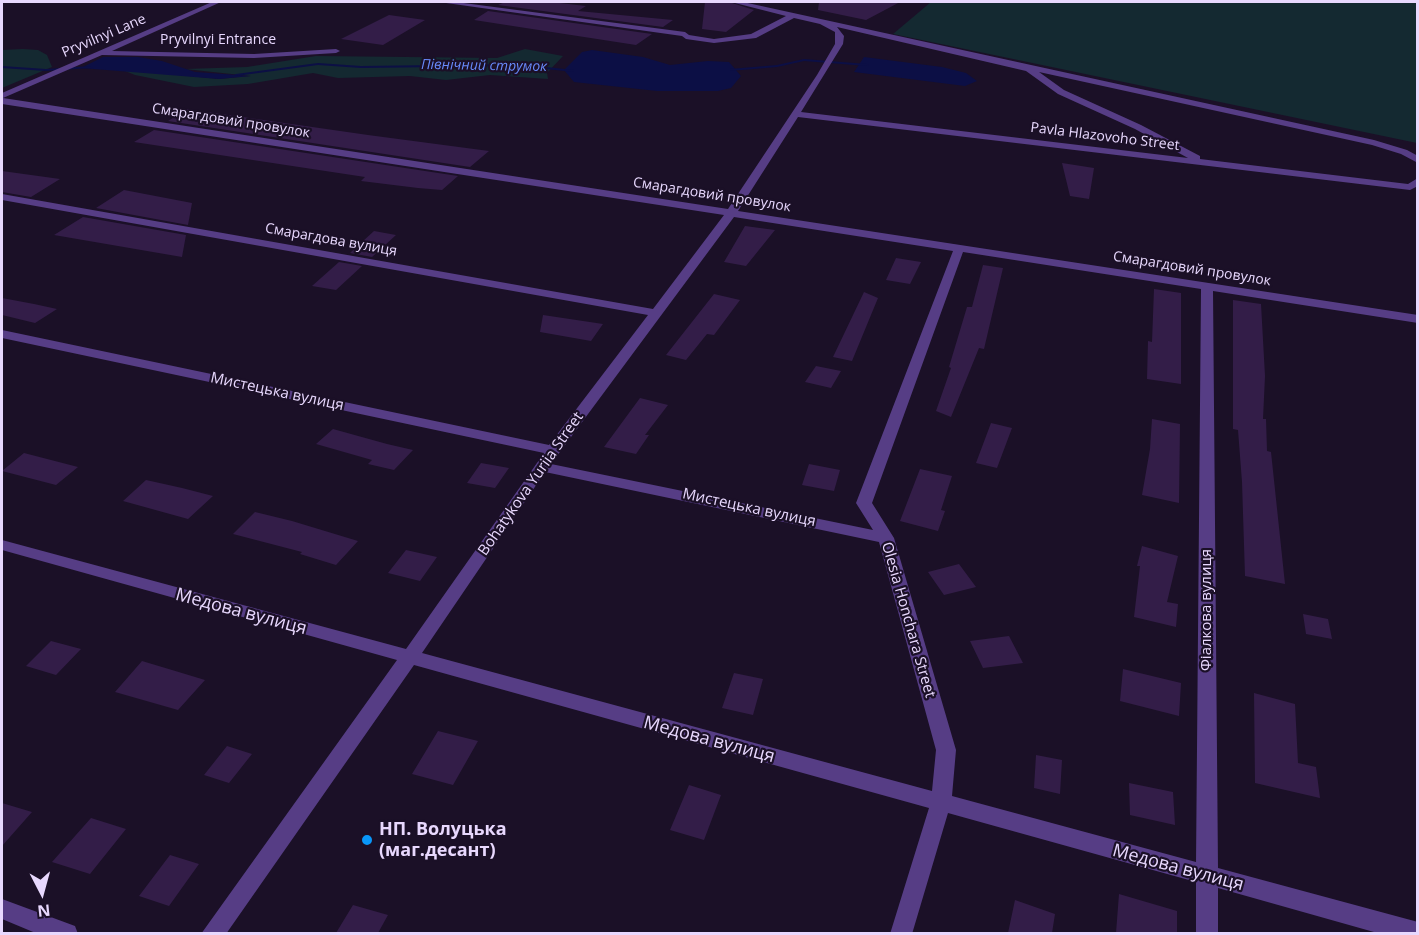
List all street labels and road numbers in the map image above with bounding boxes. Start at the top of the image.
street label: Pryvilnyi Lane [60,11,148,61]
street label: Pryvilnyi Entrance [160,32,276,48]
street label: Смарагдовий провулок [151,100,311,142]
street label: Pavla Hlazovoho Street [1030,120,1180,154]
street label: Смарагдовий провулок [632,174,792,216]
street label: Смарагдова вулиця [264,220,398,260]
street label: Смарагдовий провулок [1112,248,1272,290]
street label: Мистецька вулиця [209,369,345,415]
street label: Bohatykova Yuriia Street [475,409,587,559]
street label: Мистецька вулиця [681,485,817,531]
street label: Olesia Honchara Street [877,540,939,700]
street label: Фіалкова вулиця [1198,549,1216,671]
street label: Медова вулиця [173,584,309,640]
street label: Медова вулиця [641,712,777,768]
street label: Медова вулиця [1110,840,1246,896]

